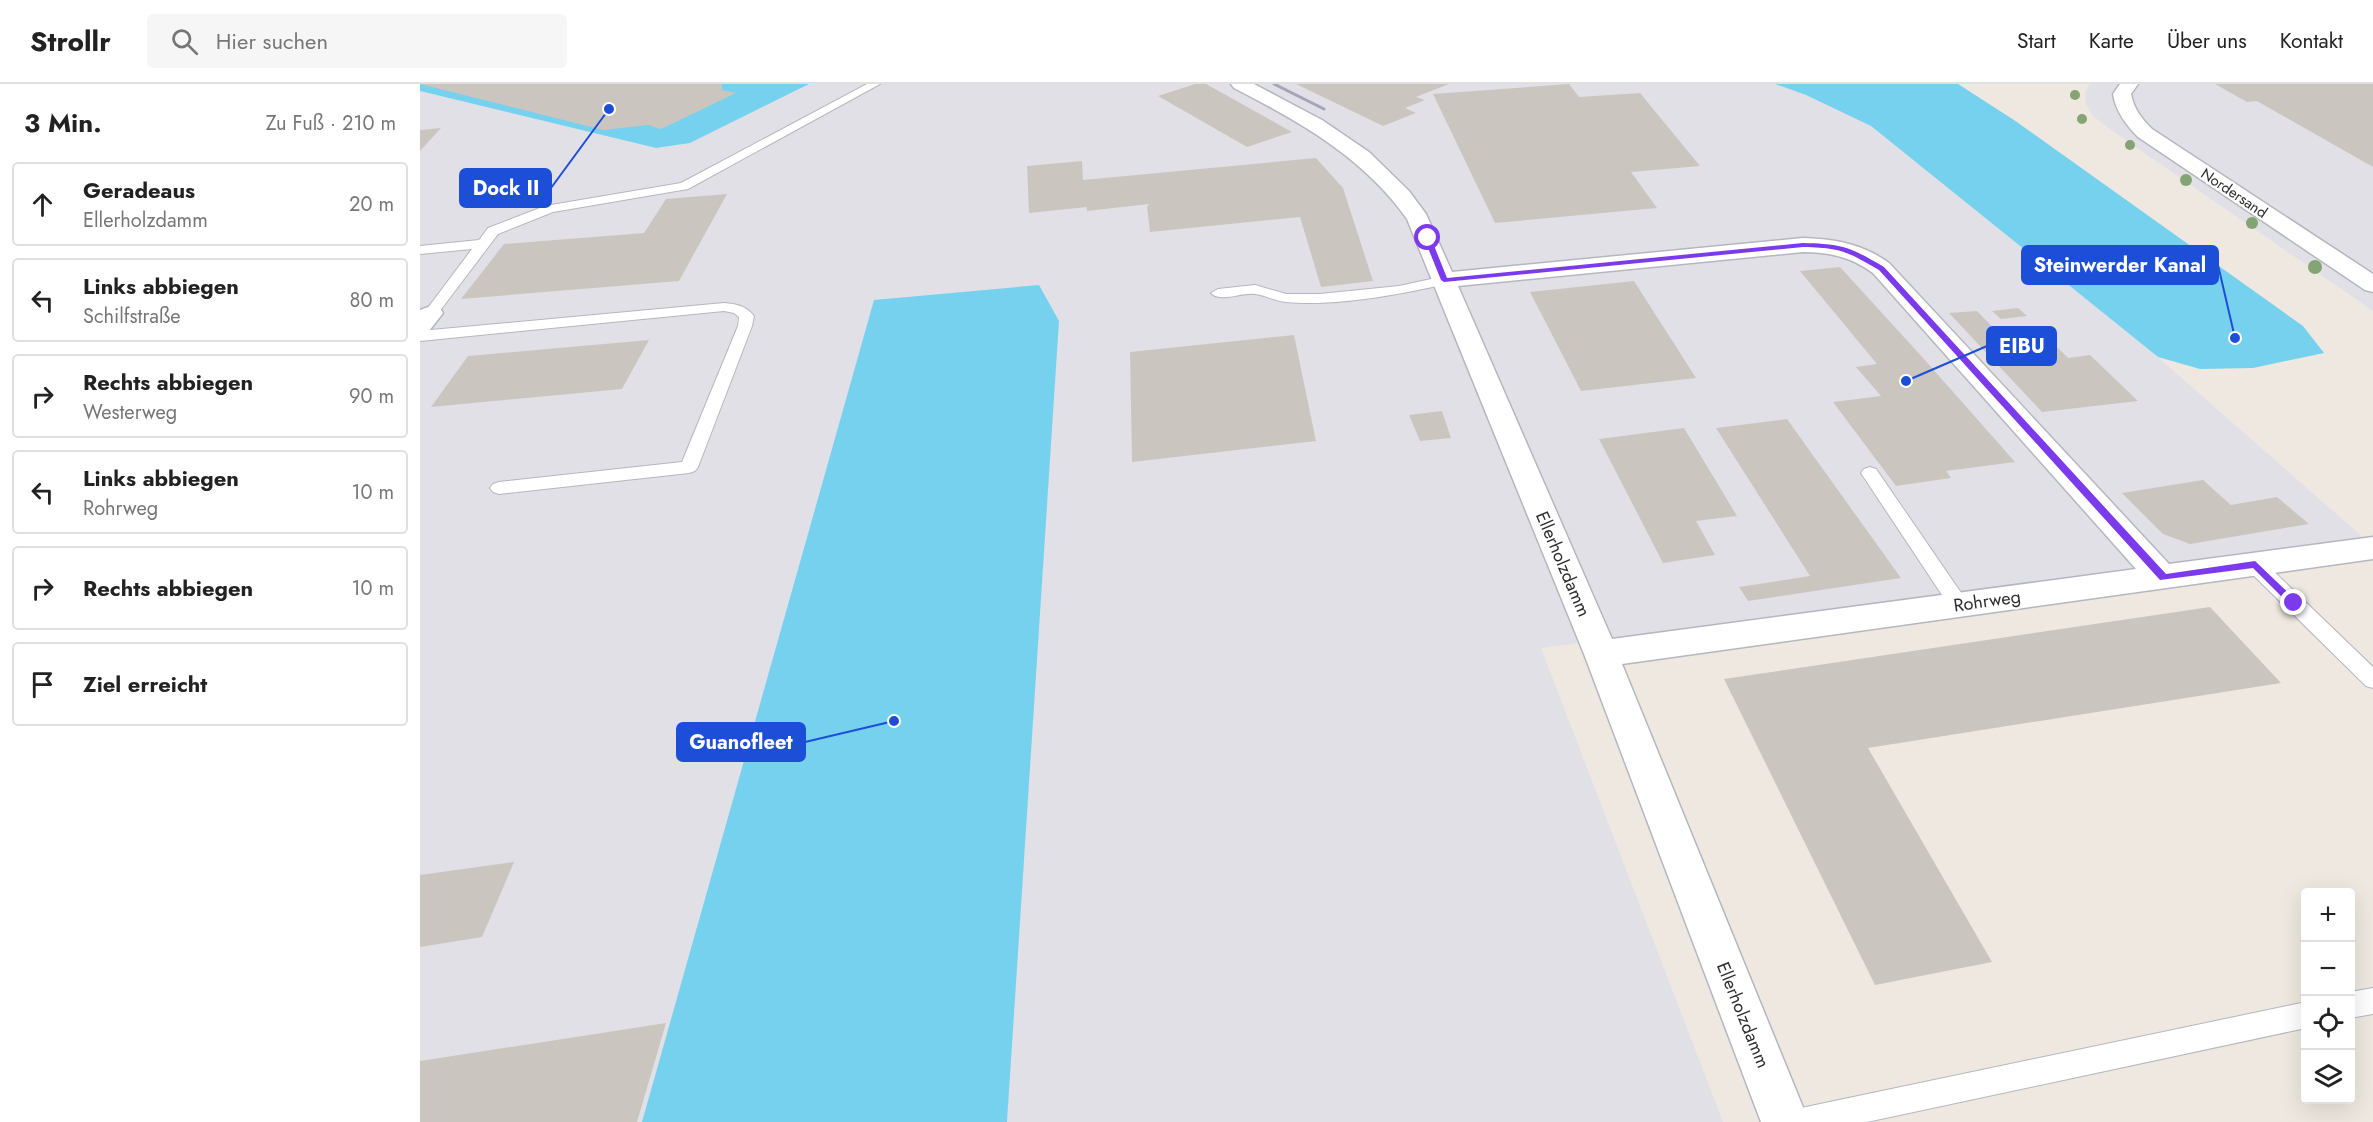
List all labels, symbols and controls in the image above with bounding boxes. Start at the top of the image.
search box [147,14,567,68]
text: Strollr [30,21,111,62]
icon: search [168,25,201,58]
text: Hier suchen [216,25,328,57]
text: Start [2017,26,2056,56]
text: Karte [2089,26,2134,56]
text: Über uns [2167,26,2247,56]
text: Kontakt [2280,26,2343,56]
text: 3 Min. [24,104,102,142]
text: Zu Fuß · 210 m [266,109,396,138]
street label: Nordersand [2196,163,2272,223]
callout: Dock II [460,169,551,207]
text: Geradeaus [83,174,195,206]
text: Dock II [473,174,539,203]
icon: ahead [26,188,59,221]
text: 20 m [349,190,394,219]
text: Ellerholzdamm [83,206,208,235]
route start [1414,224,1440,250]
callout: Steinwerder Kanal [2022,246,2218,284]
text: Steinwerder Kanal [2034,251,2206,280]
text: Links abbiegen [83,270,239,302]
icon: left [26,284,59,317]
text: 80 m [349,286,394,315]
text: Schilfstraße [83,302,180,331]
callout: EIBU [1987,327,2056,365]
text: EIBU [1999,332,2045,361]
text: Rechts abbiegen [83,366,253,398]
icon: right [26,380,59,413]
text: 90 m [349,382,394,411]
text: Westerweg [83,398,177,427]
text: Links abbiegen [83,462,239,494]
icon: left [26,476,59,509]
text: 10 m [351,478,394,507]
text: Rohrweg [83,494,158,523]
street label: Ellerholzdamm [1529,507,1597,621]
icon: right [26,572,59,605]
text: Rechts abbiegen [83,572,253,604]
text: 10 m [351,574,394,603]
street label: Rohrweg [1952,583,2022,619]
route end [2280,589,2306,615]
icon: arrive [26,668,59,701]
text: Ziel erreicht [83,668,207,700]
callout: Guanofleet [677,723,805,761]
text: Guanofleet [689,728,793,757]
map controls [2301,888,2355,1104]
button: + [2301,888,2355,942]
button: − [2301,942,2355,996]
street label: Ellerholzdamm [1710,958,1776,1072]
button: locate [2301,996,2355,1050]
button: layers [2301,1050,2355,1104]

